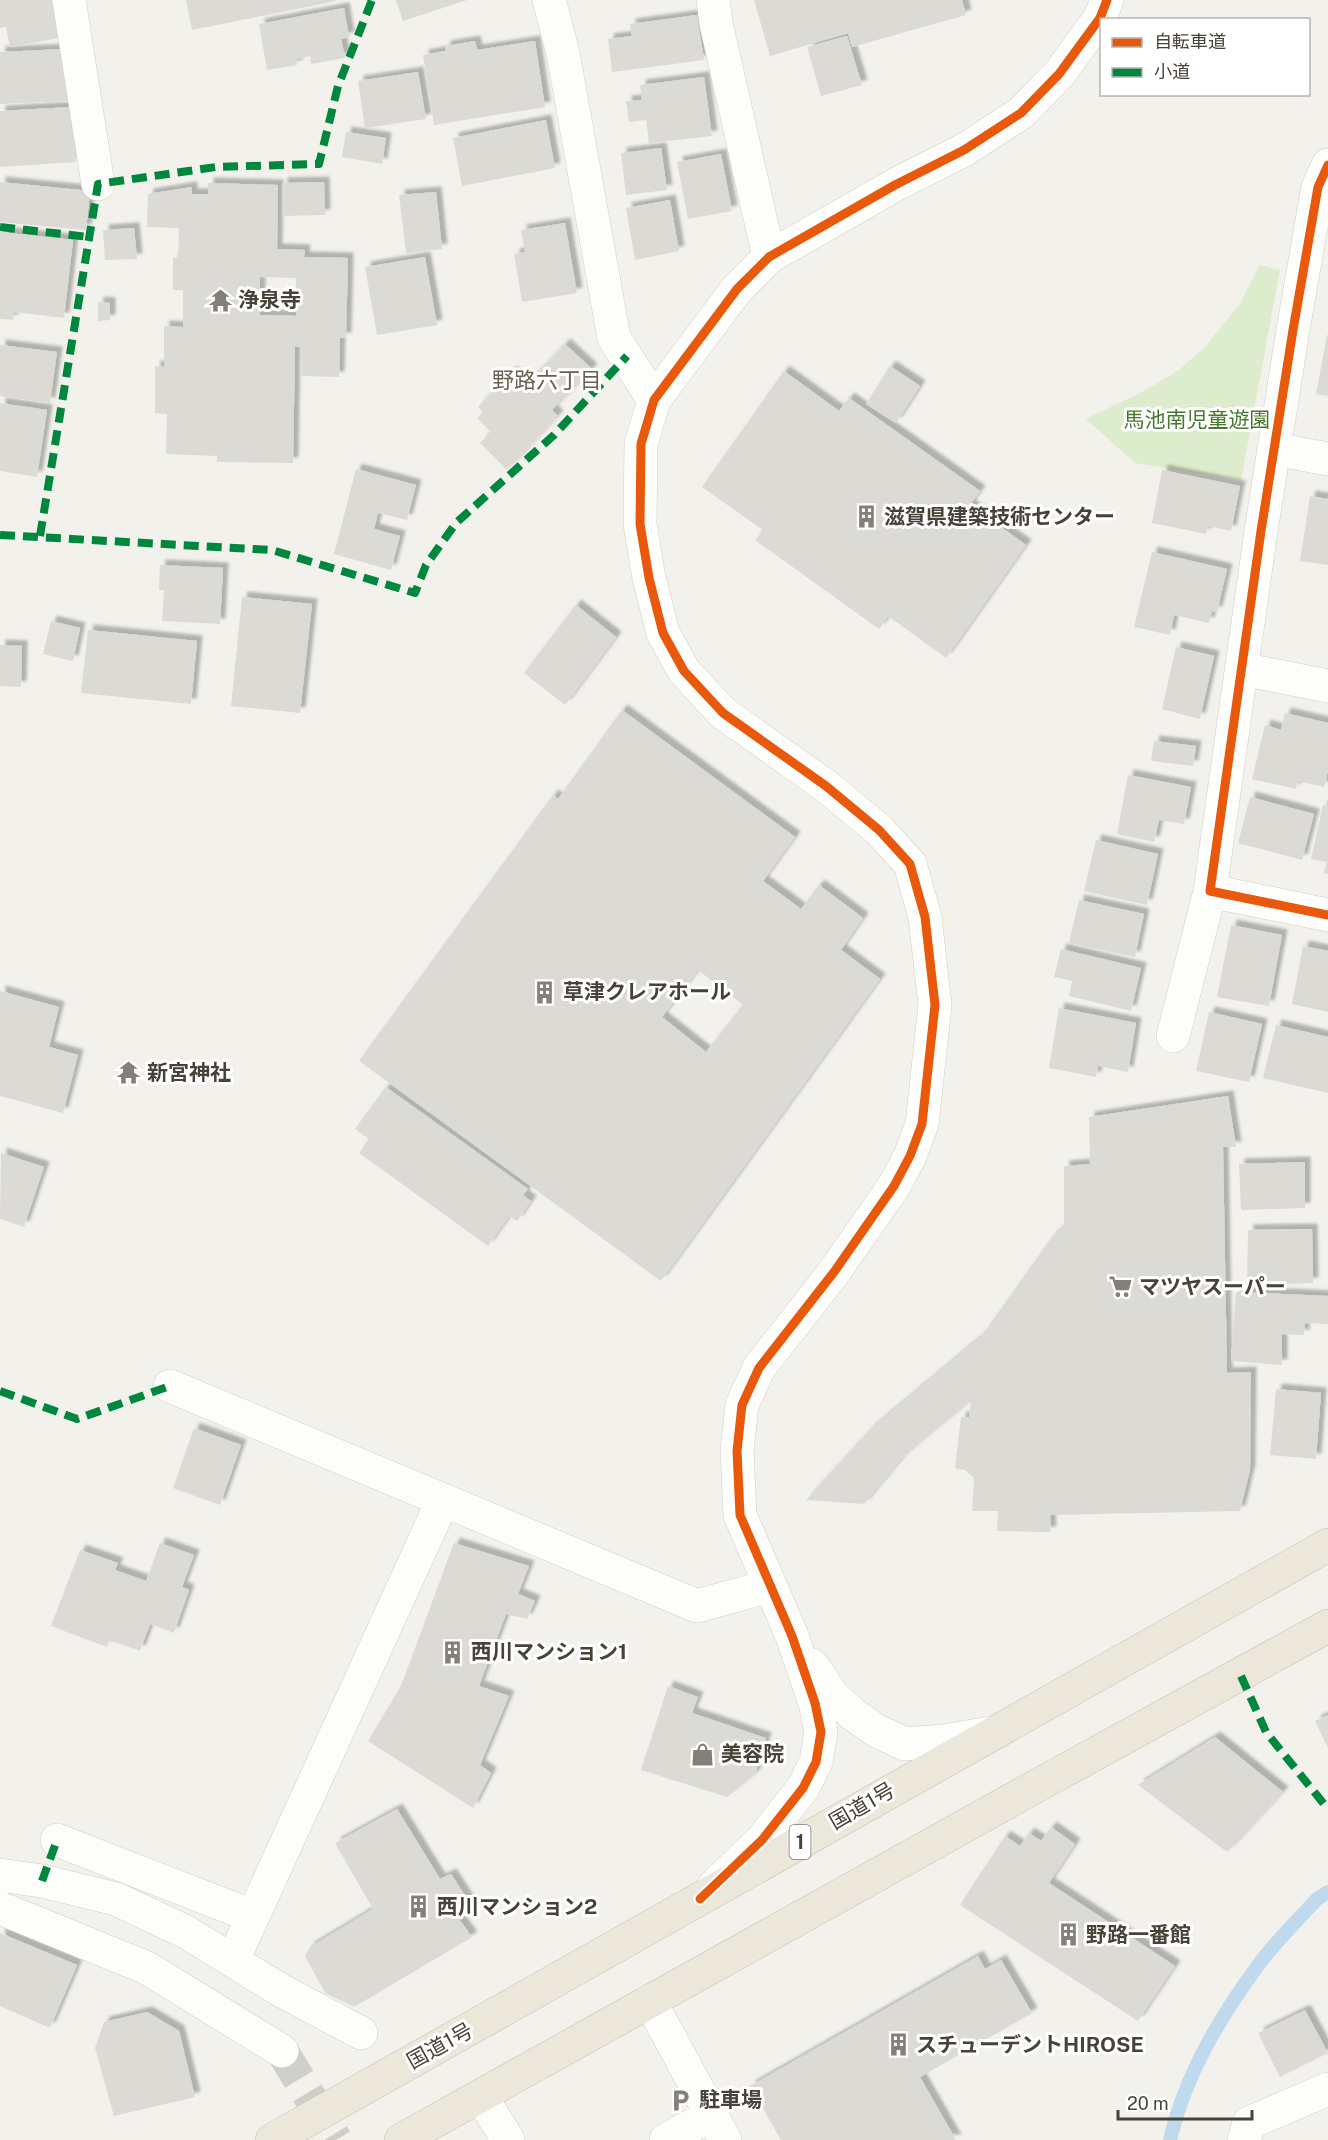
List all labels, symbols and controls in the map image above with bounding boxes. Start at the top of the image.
legend [1100,18,1310,96]
text: 自転車道 [1154,31,1226,52]
text: 小道 [1154,61,1190,82]
temple icon: 浄泉寺 [207,287,233,313]
place label: 浄泉寺 [238,287,301,312]
district label: 野路六丁目 [492,367,602,393]
park label: 馬池南児童遊園 [1124,407,1271,432]
building icon: 滋賀県建築技術センター [853,504,879,530]
place label: 滋賀県建築技術センター [884,504,1115,529]
building icon: 草津クレアホール [532,979,558,1005]
place label: 草津クレアホール [563,979,731,1004]
temple icon: 新宮神社 [116,1060,142,1086]
place label: 新宮神社 [147,1060,231,1085]
supermarket icon: マツヤスーパー [1108,1274,1134,1300]
place label: マツヤスーパー [1139,1274,1286,1299]
building icon: 西川マンション1 [440,1639,466,1665]
place label: 西川マンション1 [471,1639,627,1664]
shop icon: 美容院 [690,1741,716,1767]
place label: 美容院 [721,1741,784,1766]
street label: 国道1号 [825,1777,899,1834]
road number: 1 [790,1825,810,1859]
building icon: 西川マンション2 [406,1894,432,1920]
place label: 西川マンション2 [437,1894,597,1919]
building icon: 野路一番館 [1055,1922,1081,1948]
place label: 野路一番館 [1086,1922,1191,1947]
street label: 国道1号 [402,2017,477,2074]
building icon: スチューデントHIROSE [885,2032,911,2058]
place label: スチューデントHIROSE [916,2032,1144,2057]
scale bar [1118,2083,1252,2121]
parking icon: 駐車場 [668,2087,694,2113]
place label: 駐車場 [699,2087,762,2112]
text: 20 m [1127,2093,1169,2114]

